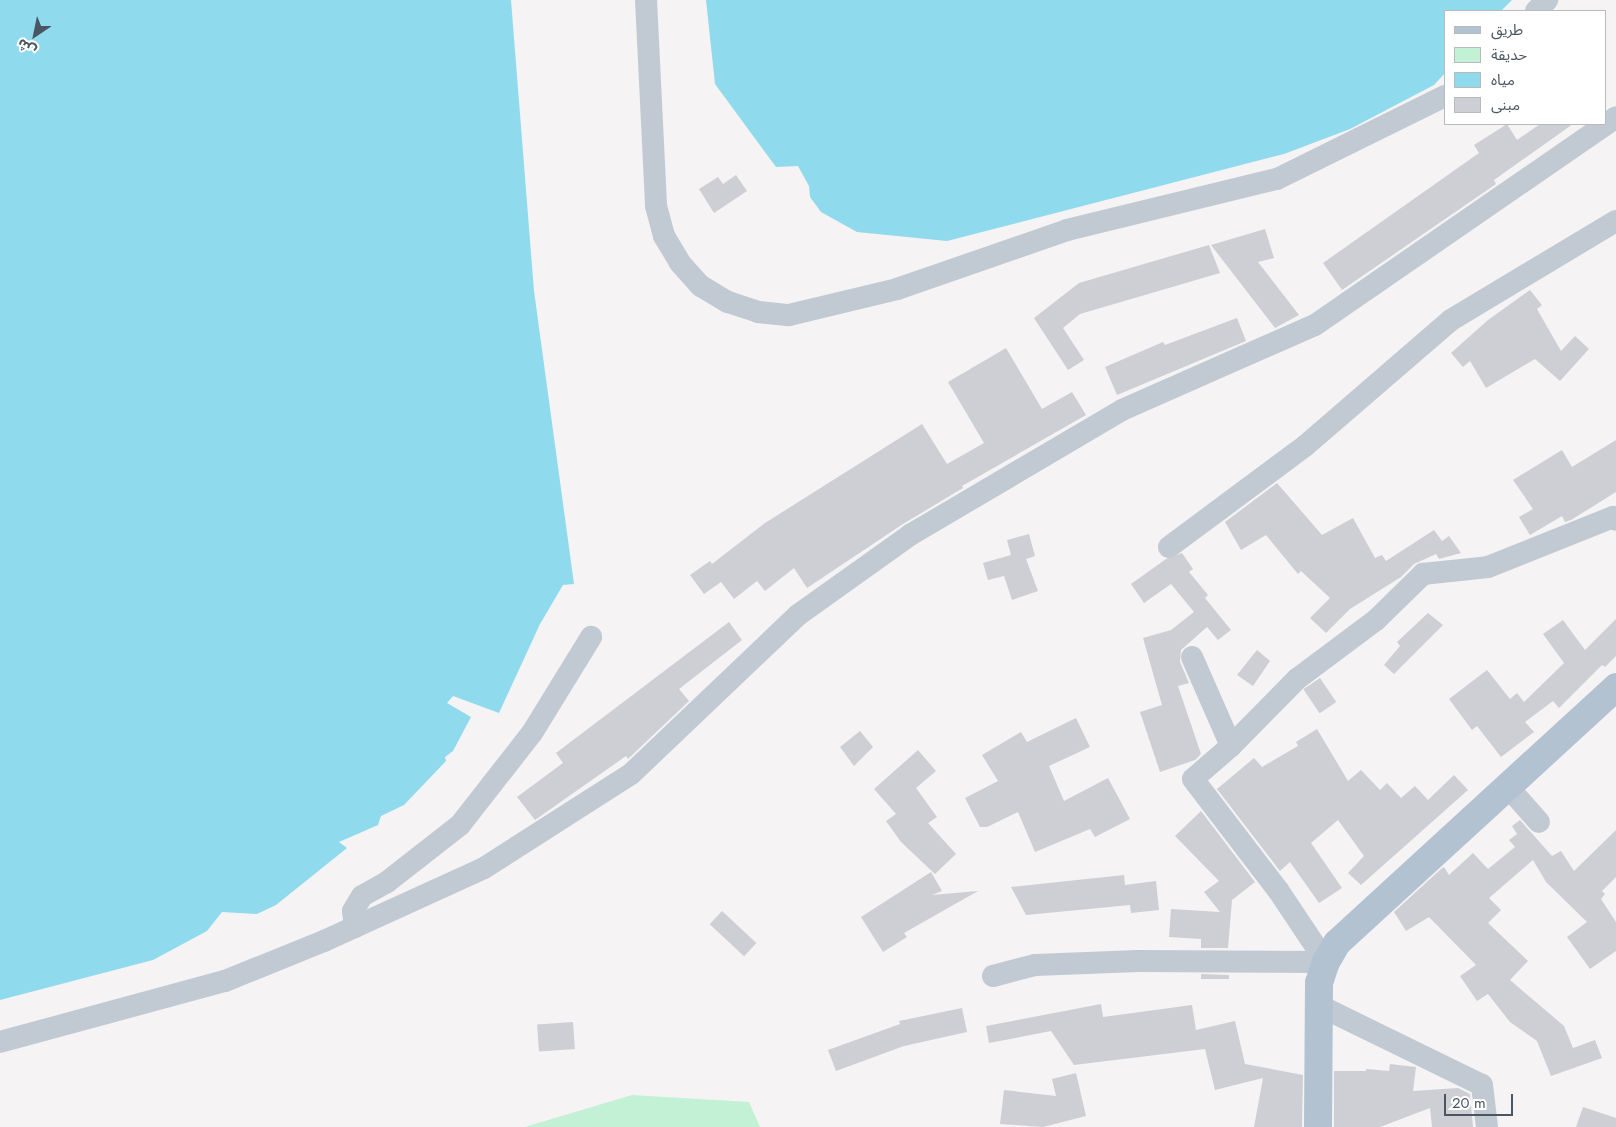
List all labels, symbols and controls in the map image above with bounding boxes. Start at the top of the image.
north arrow [10,10,60,60]
legend [1444,10,1606,125]
text: طريق [1491,19,1523,41]
text: ش [13,34,40,61]
text: حديقة [1491,44,1527,66]
text: مياه [1491,69,1515,91]
text: مبنى [1491,94,1520,116]
scale bar [1446,1084,1515,1116]
text: 20 m [1452,1092,1486,1114]

